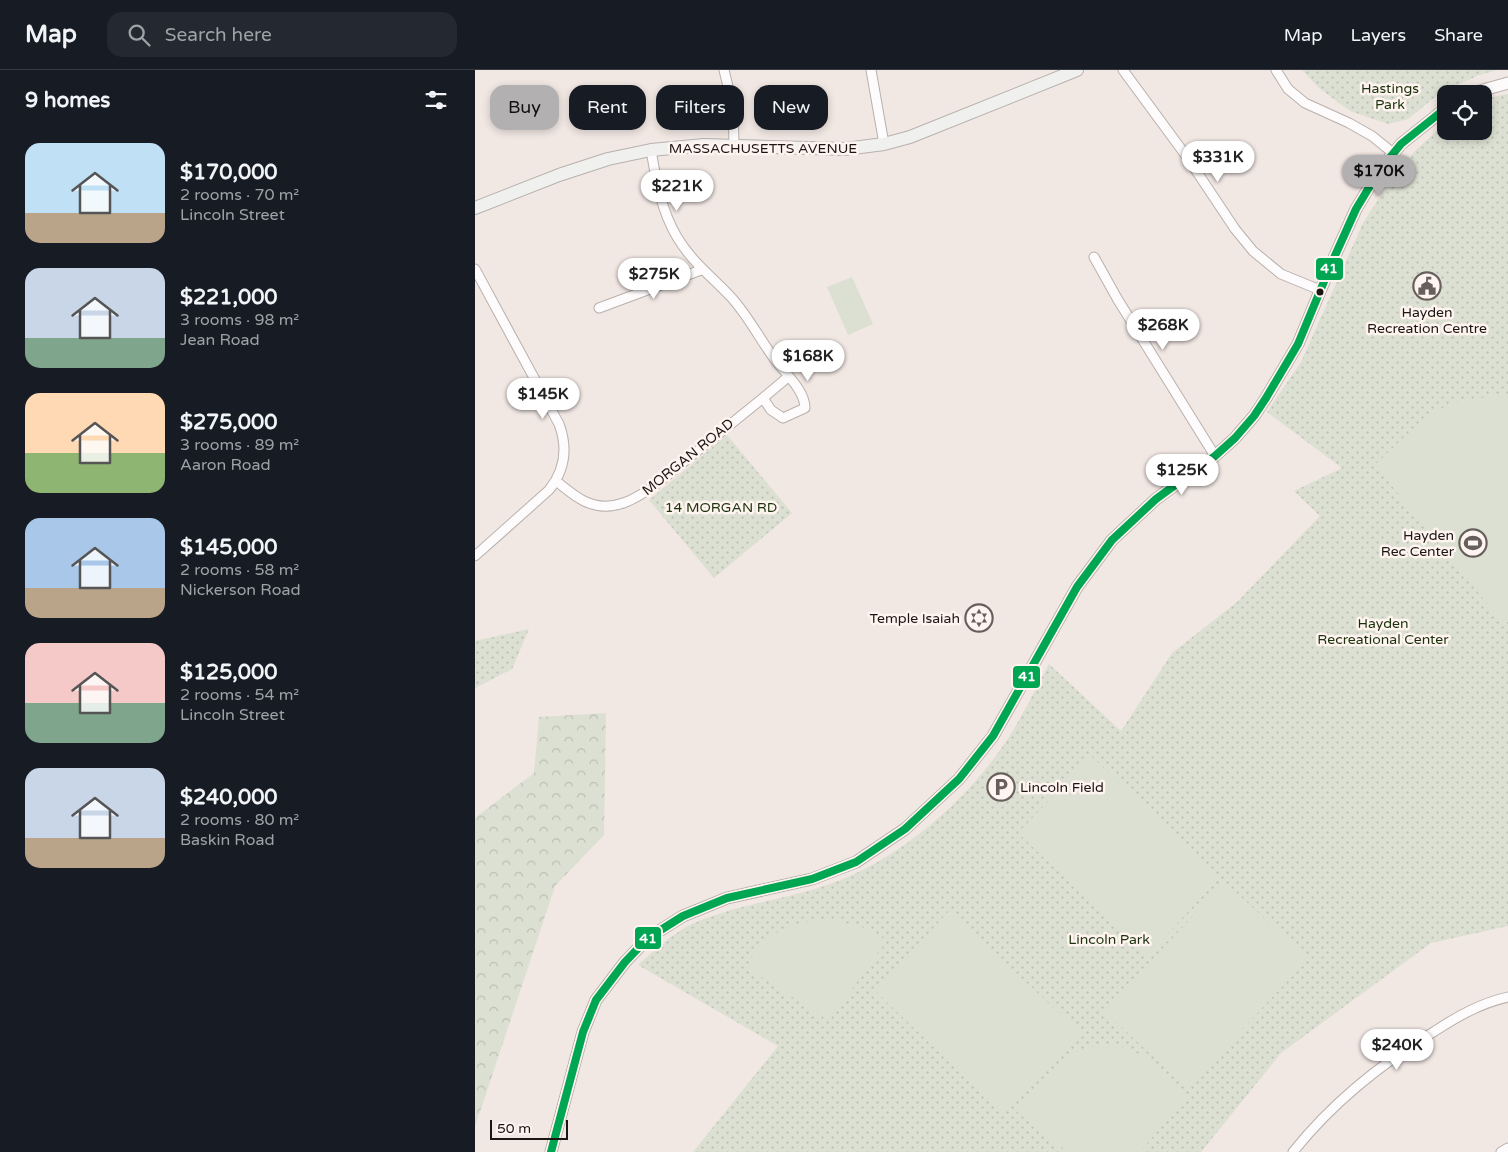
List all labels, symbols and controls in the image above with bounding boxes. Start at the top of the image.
search box [107,12,457,57]
text: Map [25,20,77,49]
icon: search [125,21,153,49]
text: Search here [165,24,272,46]
text: Map [1284,24,1323,46]
text: Layers [1351,24,1406,46]
text: Share [1434,24,1483,46]
park label: Hastings Park [1361,80,1419,113]
chip: Buy [490,85,559,130]
chip: Rent [569,85,646,130]
chip: Filters [656,85,744,130]
chip: New [754,85,828,130]
map controls [1437,85,1492,140]
button: locate [1437,85,1492,140]
icon: filters [422,86,450,114]
text: 9 homes [25,88,110,113]
street label: MASSACHUSETTS AVENUE [669,140,857,157]
pin: $331K [1183,140,1253,183]
text: $331K [1193,147,1243,167]
pin: $170K [1344,154,1414,197]
text: $170,000 [180,160,278,185]
text: $170K [1354,161,1404,181]
icon: home [65,163,125,223]
pin: $221K [642,170,712,212]
text: $221K [652,176,702,196]
text: 2 rooms · 70 m² [180,185,299,205]
text: Lincoln Street [180,205,285,225]
line badge: 41 [1315,257,1344,281]
pin: $275K [619,258,689,300]
text: 41 [1320,260,1338,277]
text: $275K [629,264,679,284]
public building icon: Hayden Recreation Centre [1412,271,1442,301]
text: $221,000 [180,285,278,310]
unlabelled marker [1315,287,1325,297]
icon: home [65,288,125,348]
place label: Hayden Recreation Centre [1367,304,1487,337]
pin: $268K [1128,308,1198,351]
text: 3 rooms · 98 m² [180,310,299,330]
text: $268K [1138,315,1188,335]
text: Jean Road [180,330,260,350]
pin: $168K [773,340,843,382]
text: $168K [783,346,833,366]
pin: $145K [508,378,578,420]
text: $145K [518,384,568,404]
text: $275,000 [180,410,277,435]
icon: home [65,413,125,473]
street label: MORGAN ROAD [639,415,737,499]
text: 3 rooms · 89 m² [180,435,299,455]
pin: $125K [1147,454,1217,496]
text: Aaron Road [180,455,271,475]
text: $125K [1157,460,1207,480]
park label: 14 MORGAN RD [665,499,777,516]
place label: Hayden Rec Center [1381,527,1455,560]
sports icon: Hayden Rec Center [1458,528,1488,558]
text: $145,000 [180,535,277,560]
icon: home [65,538,125,598]
text: 2 rooms · 58 m² [180,560,299,580]
text: Nickerson Road [180,580,300,600]
synagogue icon: Temple Isaiah [964,603,994,633]
place label: Temple Isaiah [869,610,960,627]
park label: Hayden Recreational Center [1317,615,1449,648]
text: $125,000 [180,660,277,685]
icon: home [65,663,125,723]
line badge: 41 [1012,665,1041,689]
text: 41 [1018,668,1036,685]
text: 2 rooms · 54 m² [180,685,299,705]
text: Lincoln Street [180,705,285,725]
parking icon: Lincoln Field [986,772,1016,802]
place label: Lincoln Field [1020,779,1104,796]
text: $240,000 [180,785,278,810]
icon: home [65,788,125,848]
text: 2 rooms · 80 m² [180,810,299,830]
text: Baskin Road [180,830,275,850]
line badge: 41 [634,926,662,950]
text: 41 [639,930,657,947]
park label: Lincoln Park [1068,931,1150,948]
pin: $240K [1362,1028,1432,1071]
text: $240K [1372,1035,1422,1055]
scale bar [490,1117,567,1140]
text: 50 m [497,1120,531,1137]

